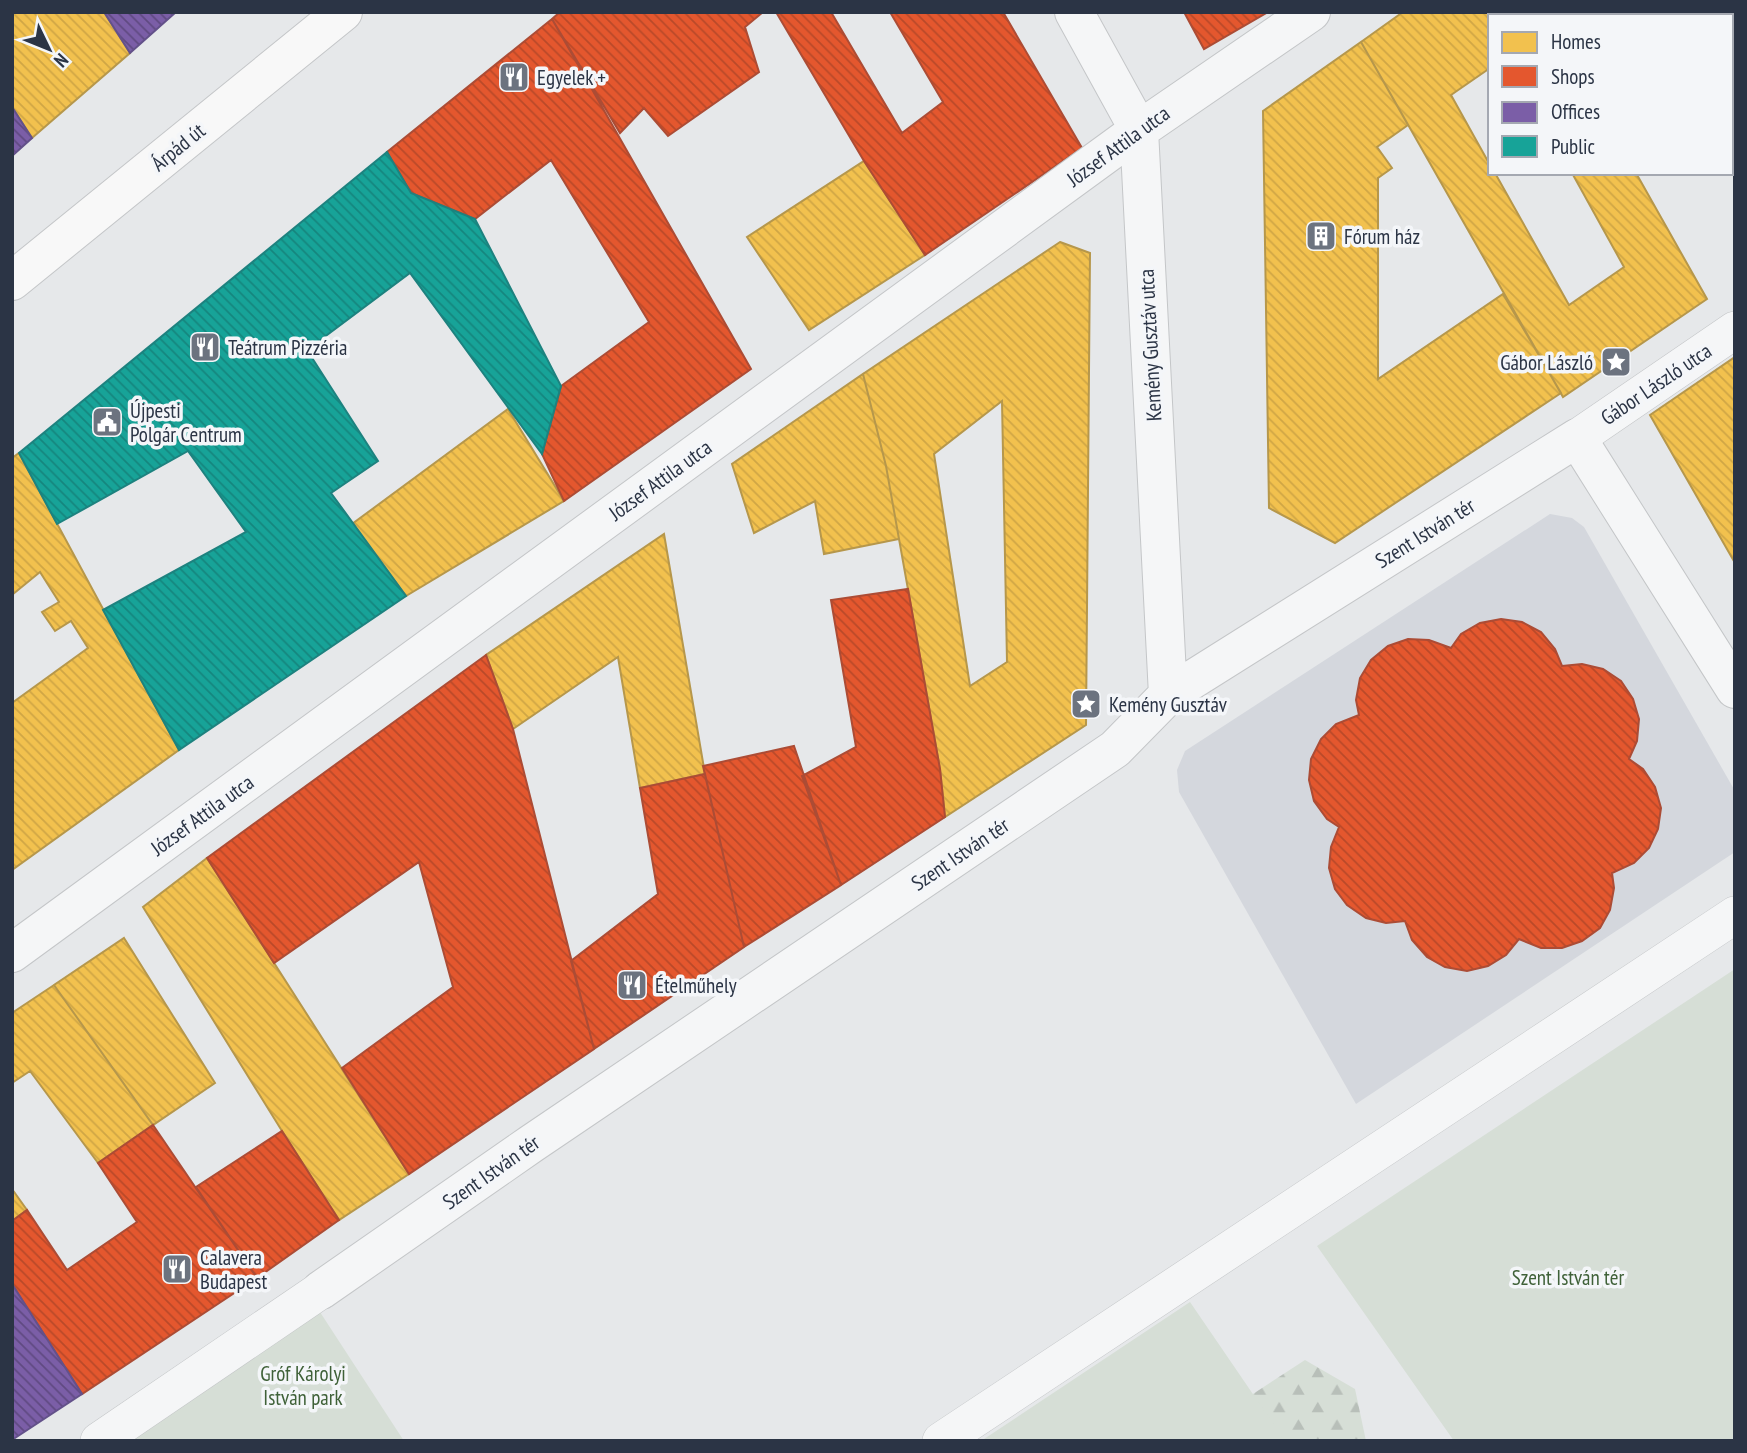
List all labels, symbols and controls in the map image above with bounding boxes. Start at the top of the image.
north arrow [14,14,84,84]
legend [1488,14,1733,175]
text: Homes [1551,28,1601,55]
text: N [49,49,74,73]
restaurant icon: Egyelek + [497,60,531,94]
text: Shops [1551,63,1595,90]
place label: Egyelek + [537,64,606,91]
text: Offices [1551,98,1600,125]
street label: József Attila utca [1060,100,1175,193]
street label: Árpád út [146,117,211,177]
text: Public [1551,133,1596,160]
building icon: Fórum ház [1304,219,1338,253]
place label: Fórum ház [1344,223,1420,250]
street label: Kemény Gusztáv utca [1133,268,1167,422]
restaurant icon: Teátrum Pizzéria [188,330,222,364]
place label: Teátrum Pizzéria [228,334,347,361]
street label: Gábor László utca [1595,337,1717,431]
place icon: Gábor László [1599,345,1633,379]
place label: Gábor László [1500,349,1593,376]
place label: Újpesti Polgár Centrum [130,397,242,448]
public building icon: Újpesti Polgár Centrum [90,405,124,439]
street label: József Attila utca [602,434,717,527]
street label: Szent István tér [1370,492,1480,574]
place icon: Kemény Gusztáv [1069,687,1103,721]
place label: Kemény Gusztáv [1109,691,1228,718]
street label: József Attila utca [144,769,259,862]
street label: Szent István tér [906,811,1014,897]
restaurant icon: Ételműhely [615,968,649,1002]
place label: Ételműhely [655,972,737,999]
street label: Szent István tér [437,1129,545,1215]
place label: Calavera Budapest [200,1244,267,1295]
restaurant icon: Calavera Budapest [160,1252,194,1286]
park label: Szent István tér [1512,1264,1624,1291]
park label: Gróf Károlyi István park [260,1360,346,1411]

